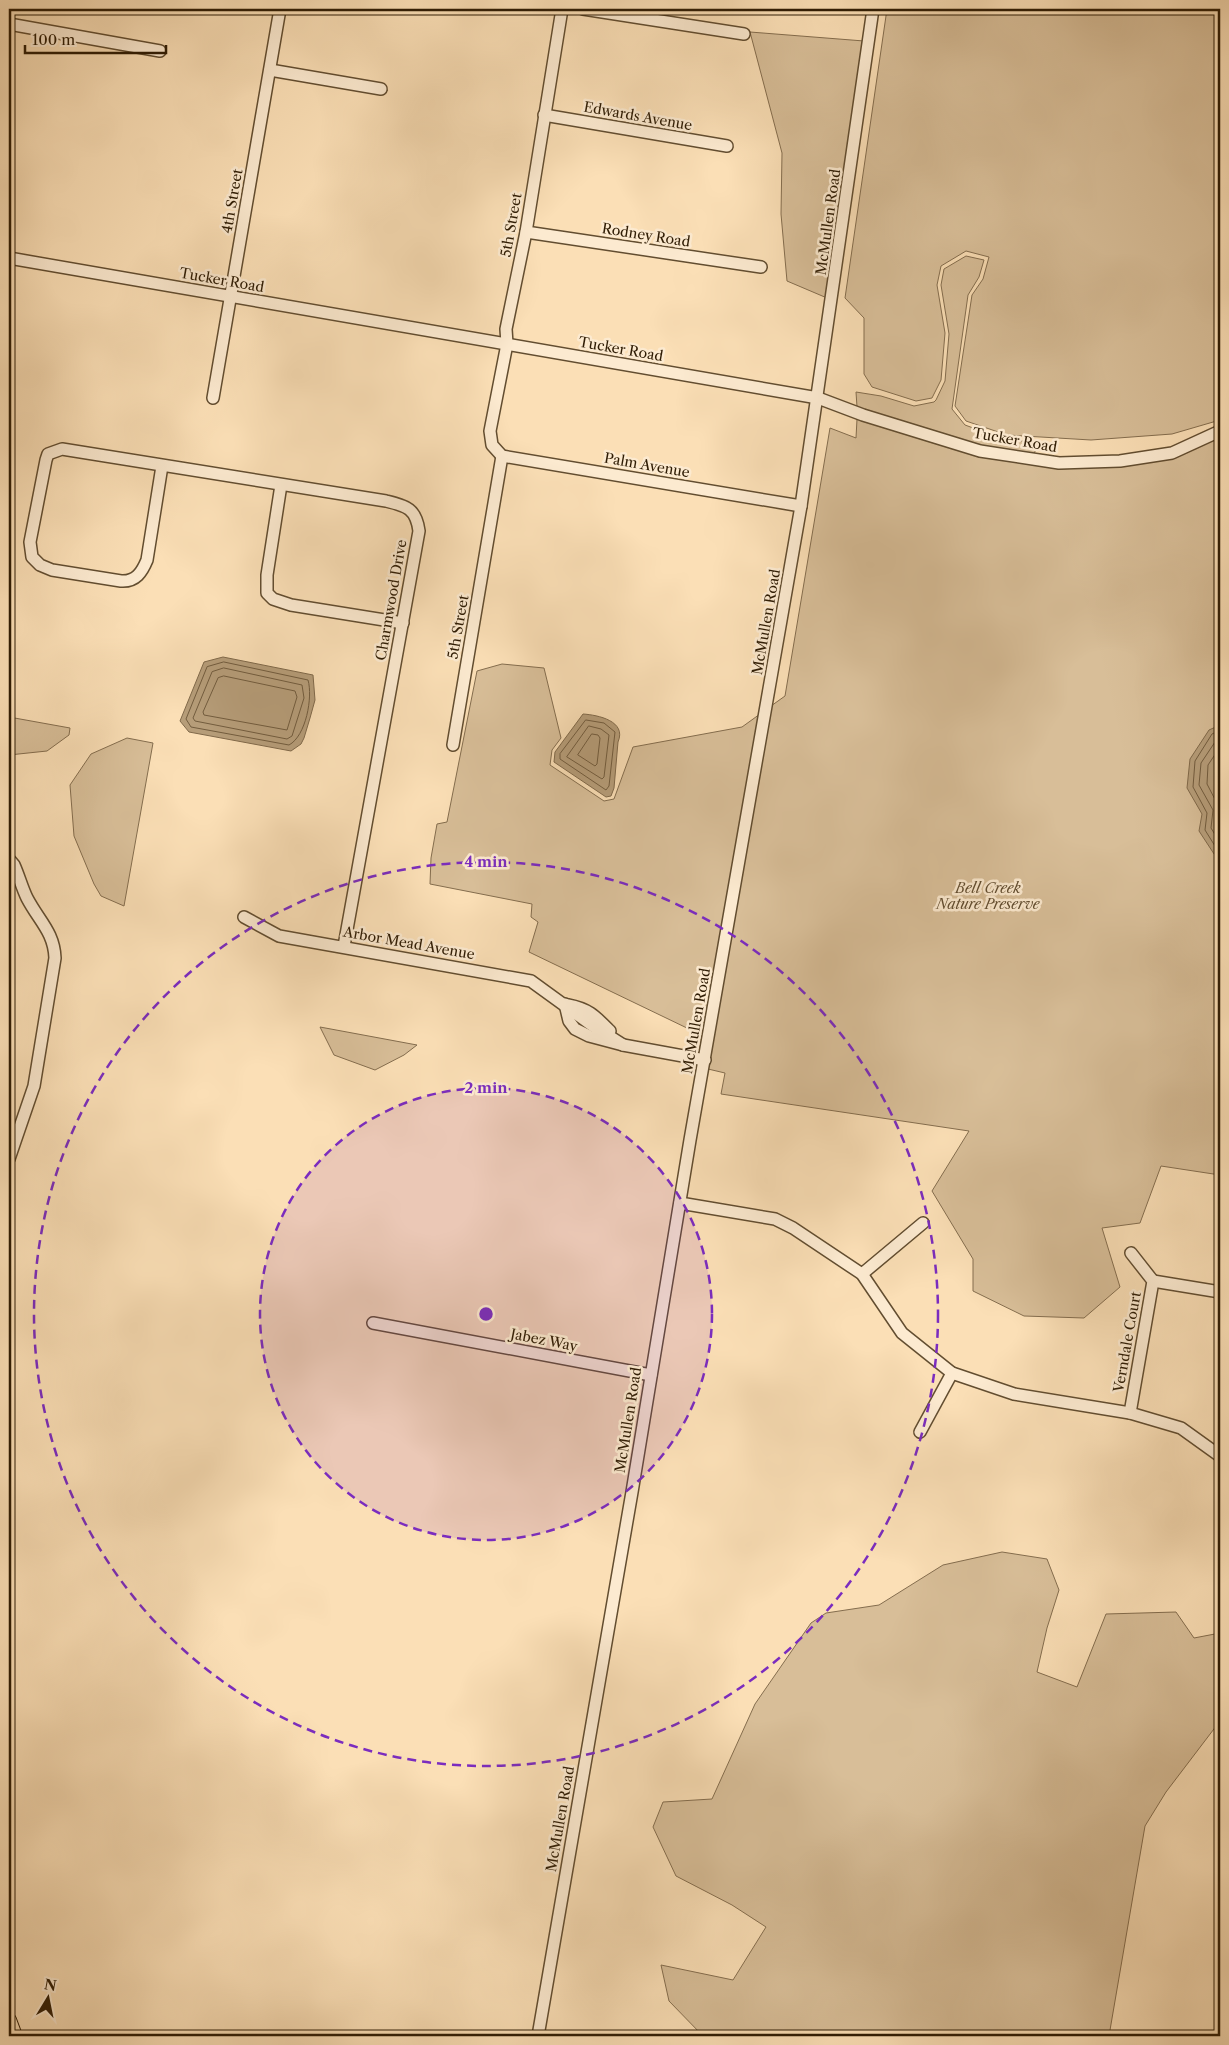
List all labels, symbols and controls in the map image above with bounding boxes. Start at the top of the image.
scale bar [25,22,166,54]
text: 100 m [32,30,75,49]
street label: Edwards Avenue [582,98,694,134]
street label: 4th Street [217,167,247,235]
street label: McMullen Road [812,167,844,276]
street label: 5th Street [497,192,525,258]
street label: Rodney Road [601,219,692,251]
street label: Tucker Road [178,264,266,296]
street label: Tucker Road [577,333,665,365]
street label: Tucker Road [971,424,1059,456]
street label: Palm Avenue [603,449,691,481]
street label: Charmwood Drive [371,538,411,662]
street label: McMullen Road [748,567,784,676]
street label: 5th Street [444,594,472,660]
text: 4 min [464,852,508,871]
park label: Bell Creek Nature Preserve [935,879,1041,913]
street label: Arbor Mead Avenue [341,922,476,963]
street label: McMullen Road [678,966,714,1075]
text: 2 min [464,1078,508,1097]
street label: Verndale Court [1109,1290,1145,1395]
centre of rings [477,1305,495,1323]
street label: Jabez Way [507,1324,579,1355]
street label: McMullen Road [611,1365,645,1474]
street label: McMullen Road [542,1764,578,1873]
north arrow [22,1972,72,2022]
text: N [43,1975,58,1995]

